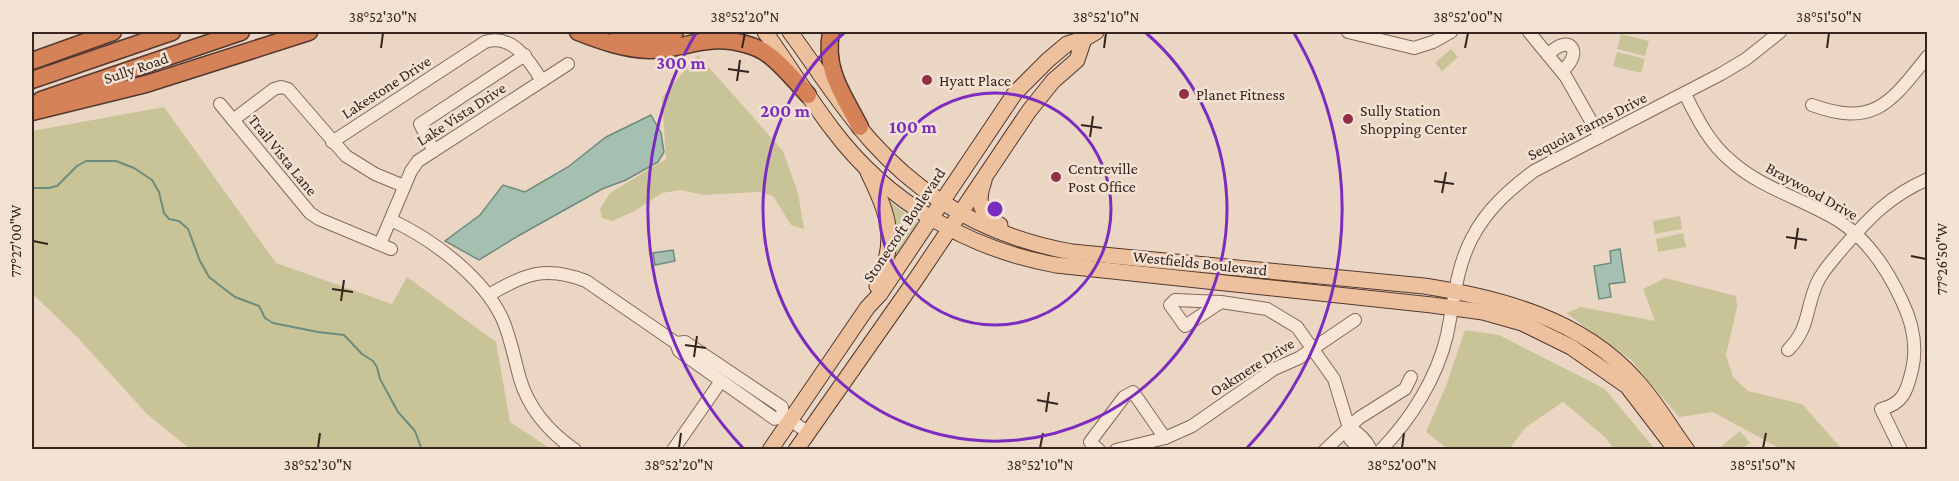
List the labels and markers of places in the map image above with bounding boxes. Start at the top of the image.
place label: Hyatt Place [939,72,1011,90]
marker: Hyatt Place [920,73,934,87]
place label: Planet Fitness [1196,86,1285,103]
marker: Planet Fitness [1177,87,1191,101]
place label: Sully Station Shopping Center [1360,102,1468,138]
marker: Sully Station Shopping Center [1341,112,1355,126]
place label: Centreville Post Office [1068,160,1138,195]
marker: Centreville Post Office [1049,170,1063,184]
centre of rings [985,199,1005,219]

